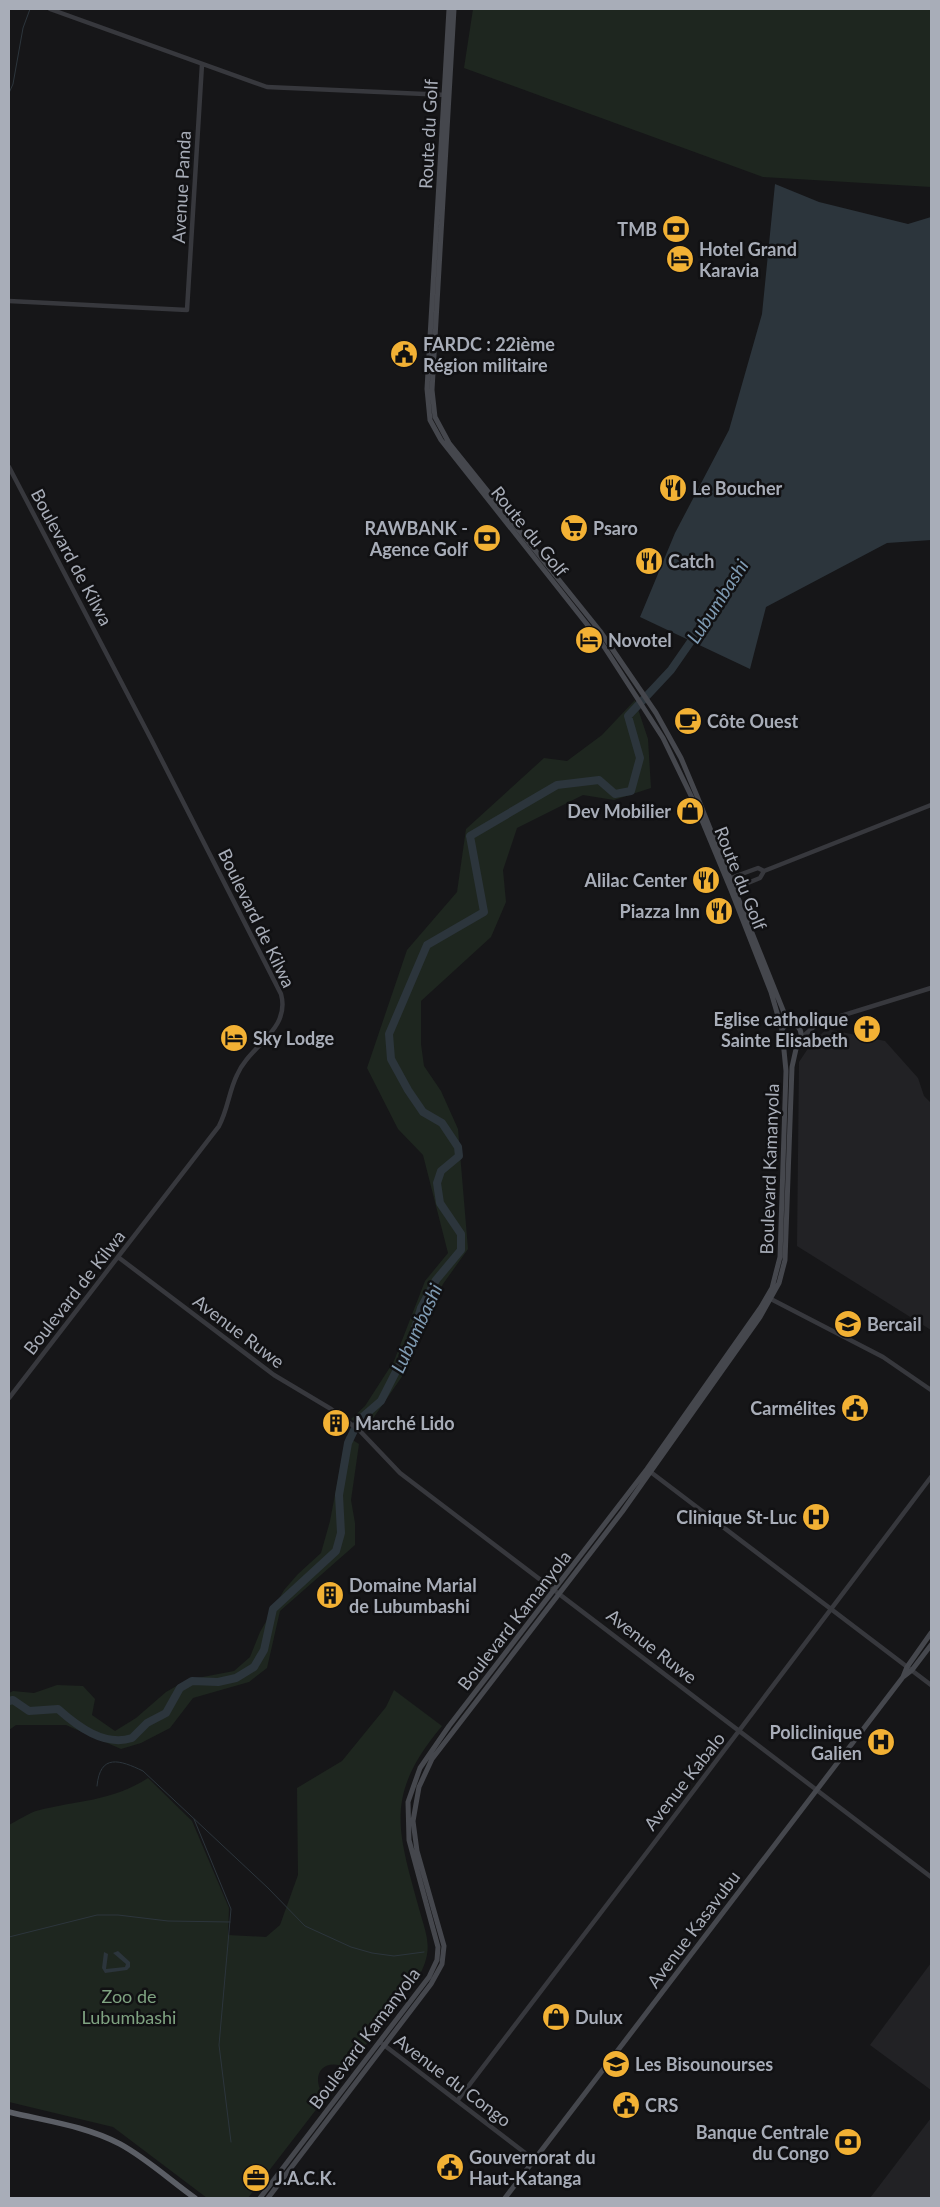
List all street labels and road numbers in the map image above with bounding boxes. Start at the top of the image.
street label: Route du Golf [414,78,442,189]
street label: Avenue Panda [167,130,195,244]
street label: Route du Golf [487,481,574,581]
street label: Boulevard de Kilwa [27,485,117,629]
street label: Route du Golf [710,823,772,934]
street label: Boulevard de Kilwa [214,845,300,991]
street label: Boulevard Kamanyola [755,1083,783,1255]
street label: Boulevard de Kilwa [19,1225,129,1359]
street label: Avenue Ruwe [189,1290,289,1372]
street label: Boulevard Kamanyola [453,1546,575,1694]
street label: Avenue Ruwe [602,1604,702,1688]
street label: Avenue Kabalo [639,1728,729,1834]
street label: Avenue Kasavubu [642,1866,744,1992]
street label: Boulevard Kamanyola [304,1963,424,2113]
street label: Avenue du Congo [390,2029,516,2131]

